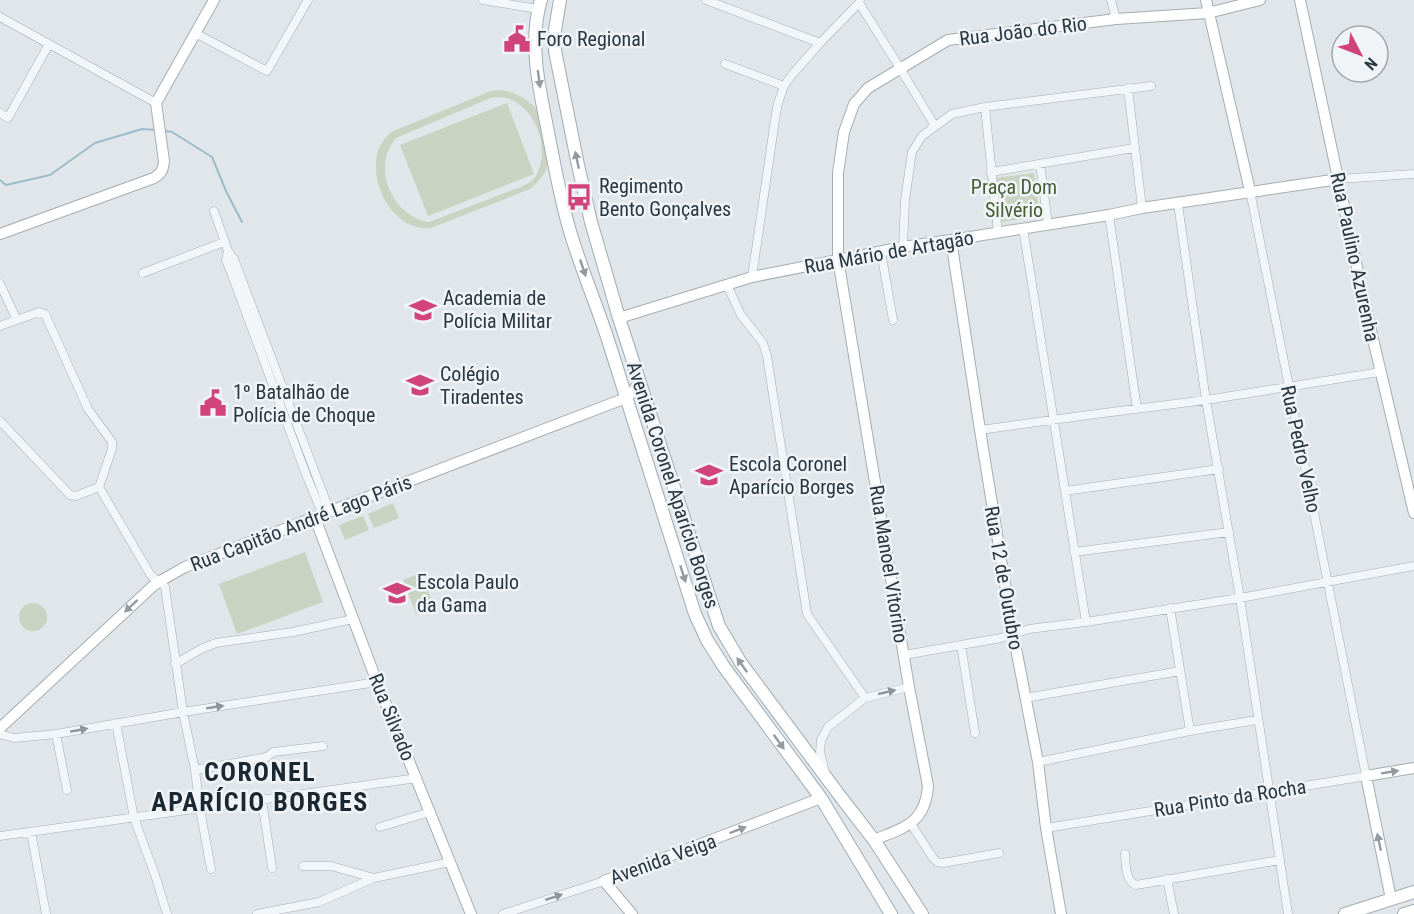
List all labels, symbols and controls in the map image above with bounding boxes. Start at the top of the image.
street label: Rua João do Rio [958,11,1088,51]
public building icon: Foro Regional [502,24,532,54]
north arrow [1330,24,1390,84]
place label: Foro Regional [537,27,645,51]
text: N [1360,54,1381,74]
one-way arrow [534,69,543,88]
one-way arrow [572,151,581,170]
street label: Rua Paulino Azurenha [1325,170,1385,344]
place label: Regimento Bento Gonçalves [599,174,731,221]
park label: Praça Dom Silvério [971,175,1057,222]
bus stop icon: Regimento Bento Gonçalves [564,182,594,212]
street label: Rua Mário de Artagão [802,225,976,279]
one-way arrow [579,259,588,277]
place label: Academia de Polícia Militar [443,286,552,333]
school or university icon: Academia de Polícia Militar [408,295,438,325]
street label: Avenida Coronel Aparício Borges [622,358,724,612]
place label: Colégio Tiradentes [440,362,524,409]
school or university icon: Colégio Tiradentes [405,370,435,400]
place label: 1º Batalhão de Polícia de Choque [233,380,375,427]
street label: Rua Pedro Velho [1276,383,1326,515]
public building icon: 1º Batalhão de Polícia de Choque [198,388,228,418]
place label: Escola Coronel Aparício Borges [729,452,854,499]
school or university icon: Escola Coronel Aparício Borges [694,460,724,490]
street label: Rua Capitão André Lago Páris [187,470,415,576]
street label: Rua Manoel Vitorino [865,483,913,645]
street label: Rua 12 de Outubro [980,504,1028,652]
one-way arrow [679,565,688,583]
place label: Escola Paulo da Gama [417,570,519,617]
school or university icon: Escola Paulo da Gama [382,578,412,608]
one-way arrow [124,599,139,613]
one-way arrow [737,657,748,673]
street label: Rua Silvado [364,670,420,764]
one-way arrow [878,687,896,697]
one-way arrow [205,702,224,711]
one-way arrow [69,725,88,734]
one-way arrow [773,734,785,750]
district label: CORONEL APARÍCIO BORGES [151,757,369,817]
one-way arrow [1381,767,1400,776]
street label: Rua Pinto da Rocha [1152,774,1308,822]
one-way arrow [729,825,747,835]
street label: Avenida Veiga [607,829,719,889]
one-way arrow [1374,832,1384,851]
one-way arrow [545,892,563,902]

